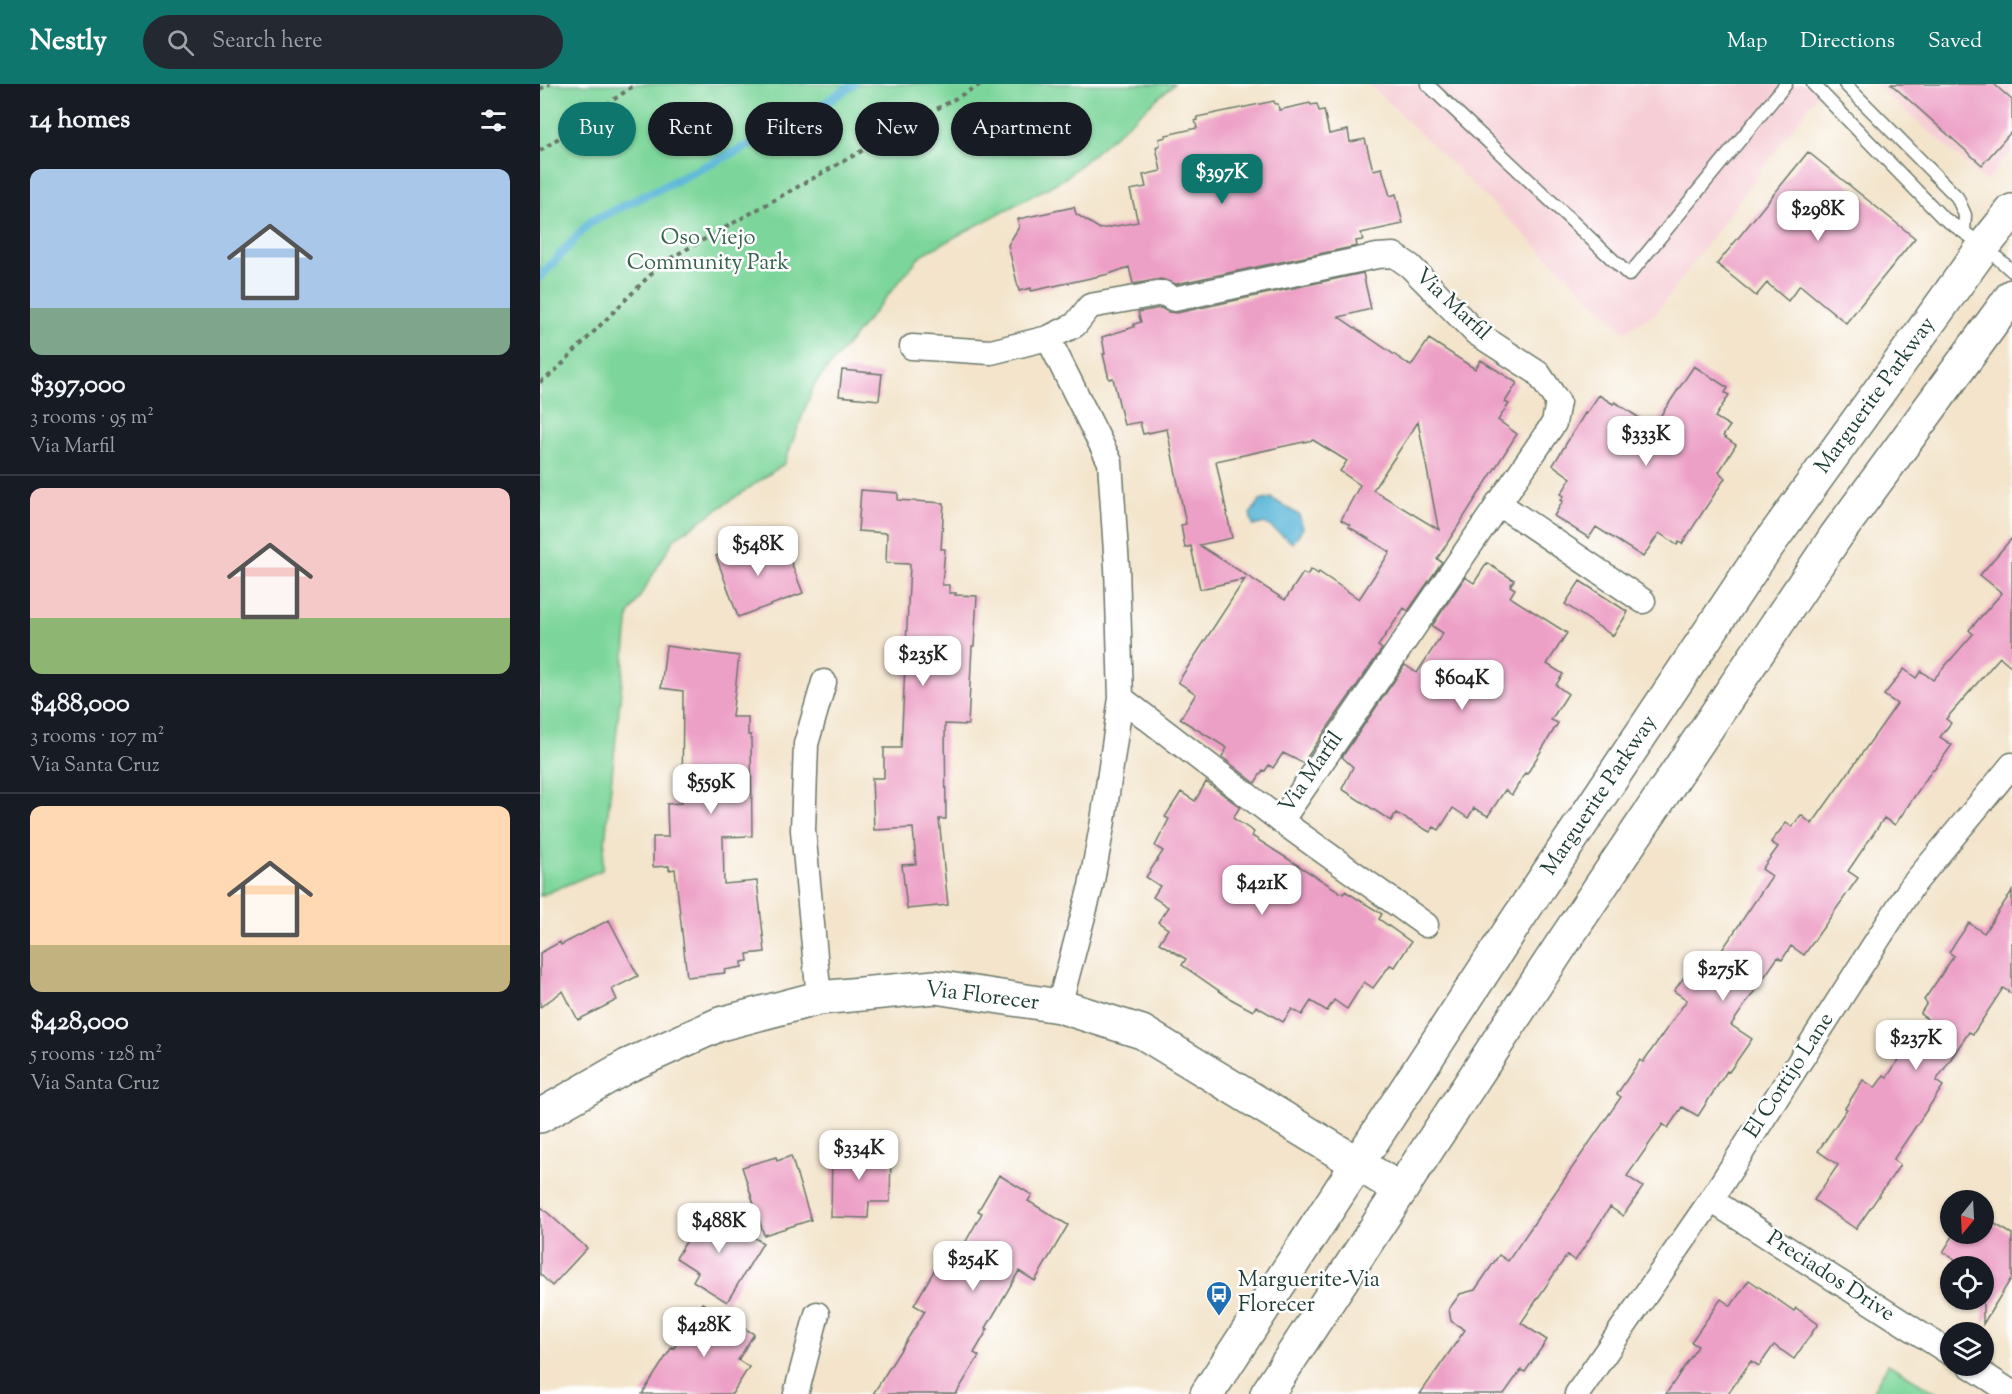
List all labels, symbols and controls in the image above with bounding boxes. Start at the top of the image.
search box [143,15,563,69]
text: Nestly [30,22,107,62]
icon: search [164,26,197,59]
text: Search here [212,26,322,58]
text: Map [1727,27,1767,57]
text: Directions [1800,27,1895,57]
text: Saved [1928,27,1982,57]
text: 14 homes [30,102,130,139]
chip: Buy [558,102,636,156]
chip: Rent [648,102,733,156]
chip: Filters [745,102,843,156]
chip: New [855,102,939,156]
chip: Apartment [951,102,1092,156]
icon: filters [477,104,510,137]
pin: $397K [1180,154,1264,205]
text: $397K [1196,159,1248,188]
pin: $298K [1776,191,1860,242]
text: $298K [1791,196,1845,225]
icon: home [216,208,324,316]
park label: Oso Viejo Community Park [627,223,789,280]
street label: Via Marfil [1407,261,1497,349]
street label: Marguerite Parkway [1808,311,1944,481]
text: $397,000 [30,367,126,404]
text: 3 rooms · 95 m² [30,404,154,433]
pin: $333K [1604,416,1688,467]
text: $333K [1621,421,1671,450]
text: Via Marfil [30,433,115,462]
pin: $548K [716,526,800,577]
icon: home [216,527,324,635]
text: $548K [732,531,784,560]
pin: $235K [881,636,965,687]
text: $235K [898,641,948,670]
pin: $604K [1420,660,1504,711]
text: $604K [1435,665,1489,694]
text: $488,000 [30,686,130,723]
street label: Marguerite Parkway [1534,709,1666,883]
text: 3 rooms · 107 m² [30,723,164,752]
street label: Via Marfil [1272,725,1352,821]
text: Via Santa Cruz [30,752,160,781]
pin: $559K [669,764,753,815]
text: $559K [687,769,735,798]
icon: home [216,845,324,953]
pin: $421K [1220,865,1304,916]
text: $421K [1236,870,1288,899]
pin: $275K [1681,951,1765,1002]
text: $275K [1697,956,1749,985]
street label: Via Florecer [923,974,1041,1020]
text: $428,000 [30,1004,129,1041]
street label: El Cortijo Lane [1737,1007,1843,1145]
pin: $237K [1874,1020,1958,1071]
text: $237K [1890,1025,1942,1054]
text: 5 rooms · 128 m² [30,1041,162,1070]
text: Via Santa Cruz [30,1070,160,1099]
pin: $334K [817,1130,901,1181]
text: $334K [833,1135,885,1164]
north arrow [1940,1190,1994,1244]
map controls [1940,1190,1994,1376]
pin: $488K [677,1203,761,1254]
text: $488K [691,1208,747,1237]
street label: Preciados Drive [1760,1224,1900,1330]
pin: $254K [931,1241,1015,1292]
text: $254K [947,1246,999,1275]
button: locate [1940,1256,1994,1310]
place label: Marguerite-Via Florecer [1238,1265,1380,1322]
bus stop icon: Marguerite-Via Florecer [1204,1279,1234,1317]
pin: $428K [662,1307,746,1358]
text: $428K [677,1312,731,1341]
button: layers [1940,1322,1994,1376]

